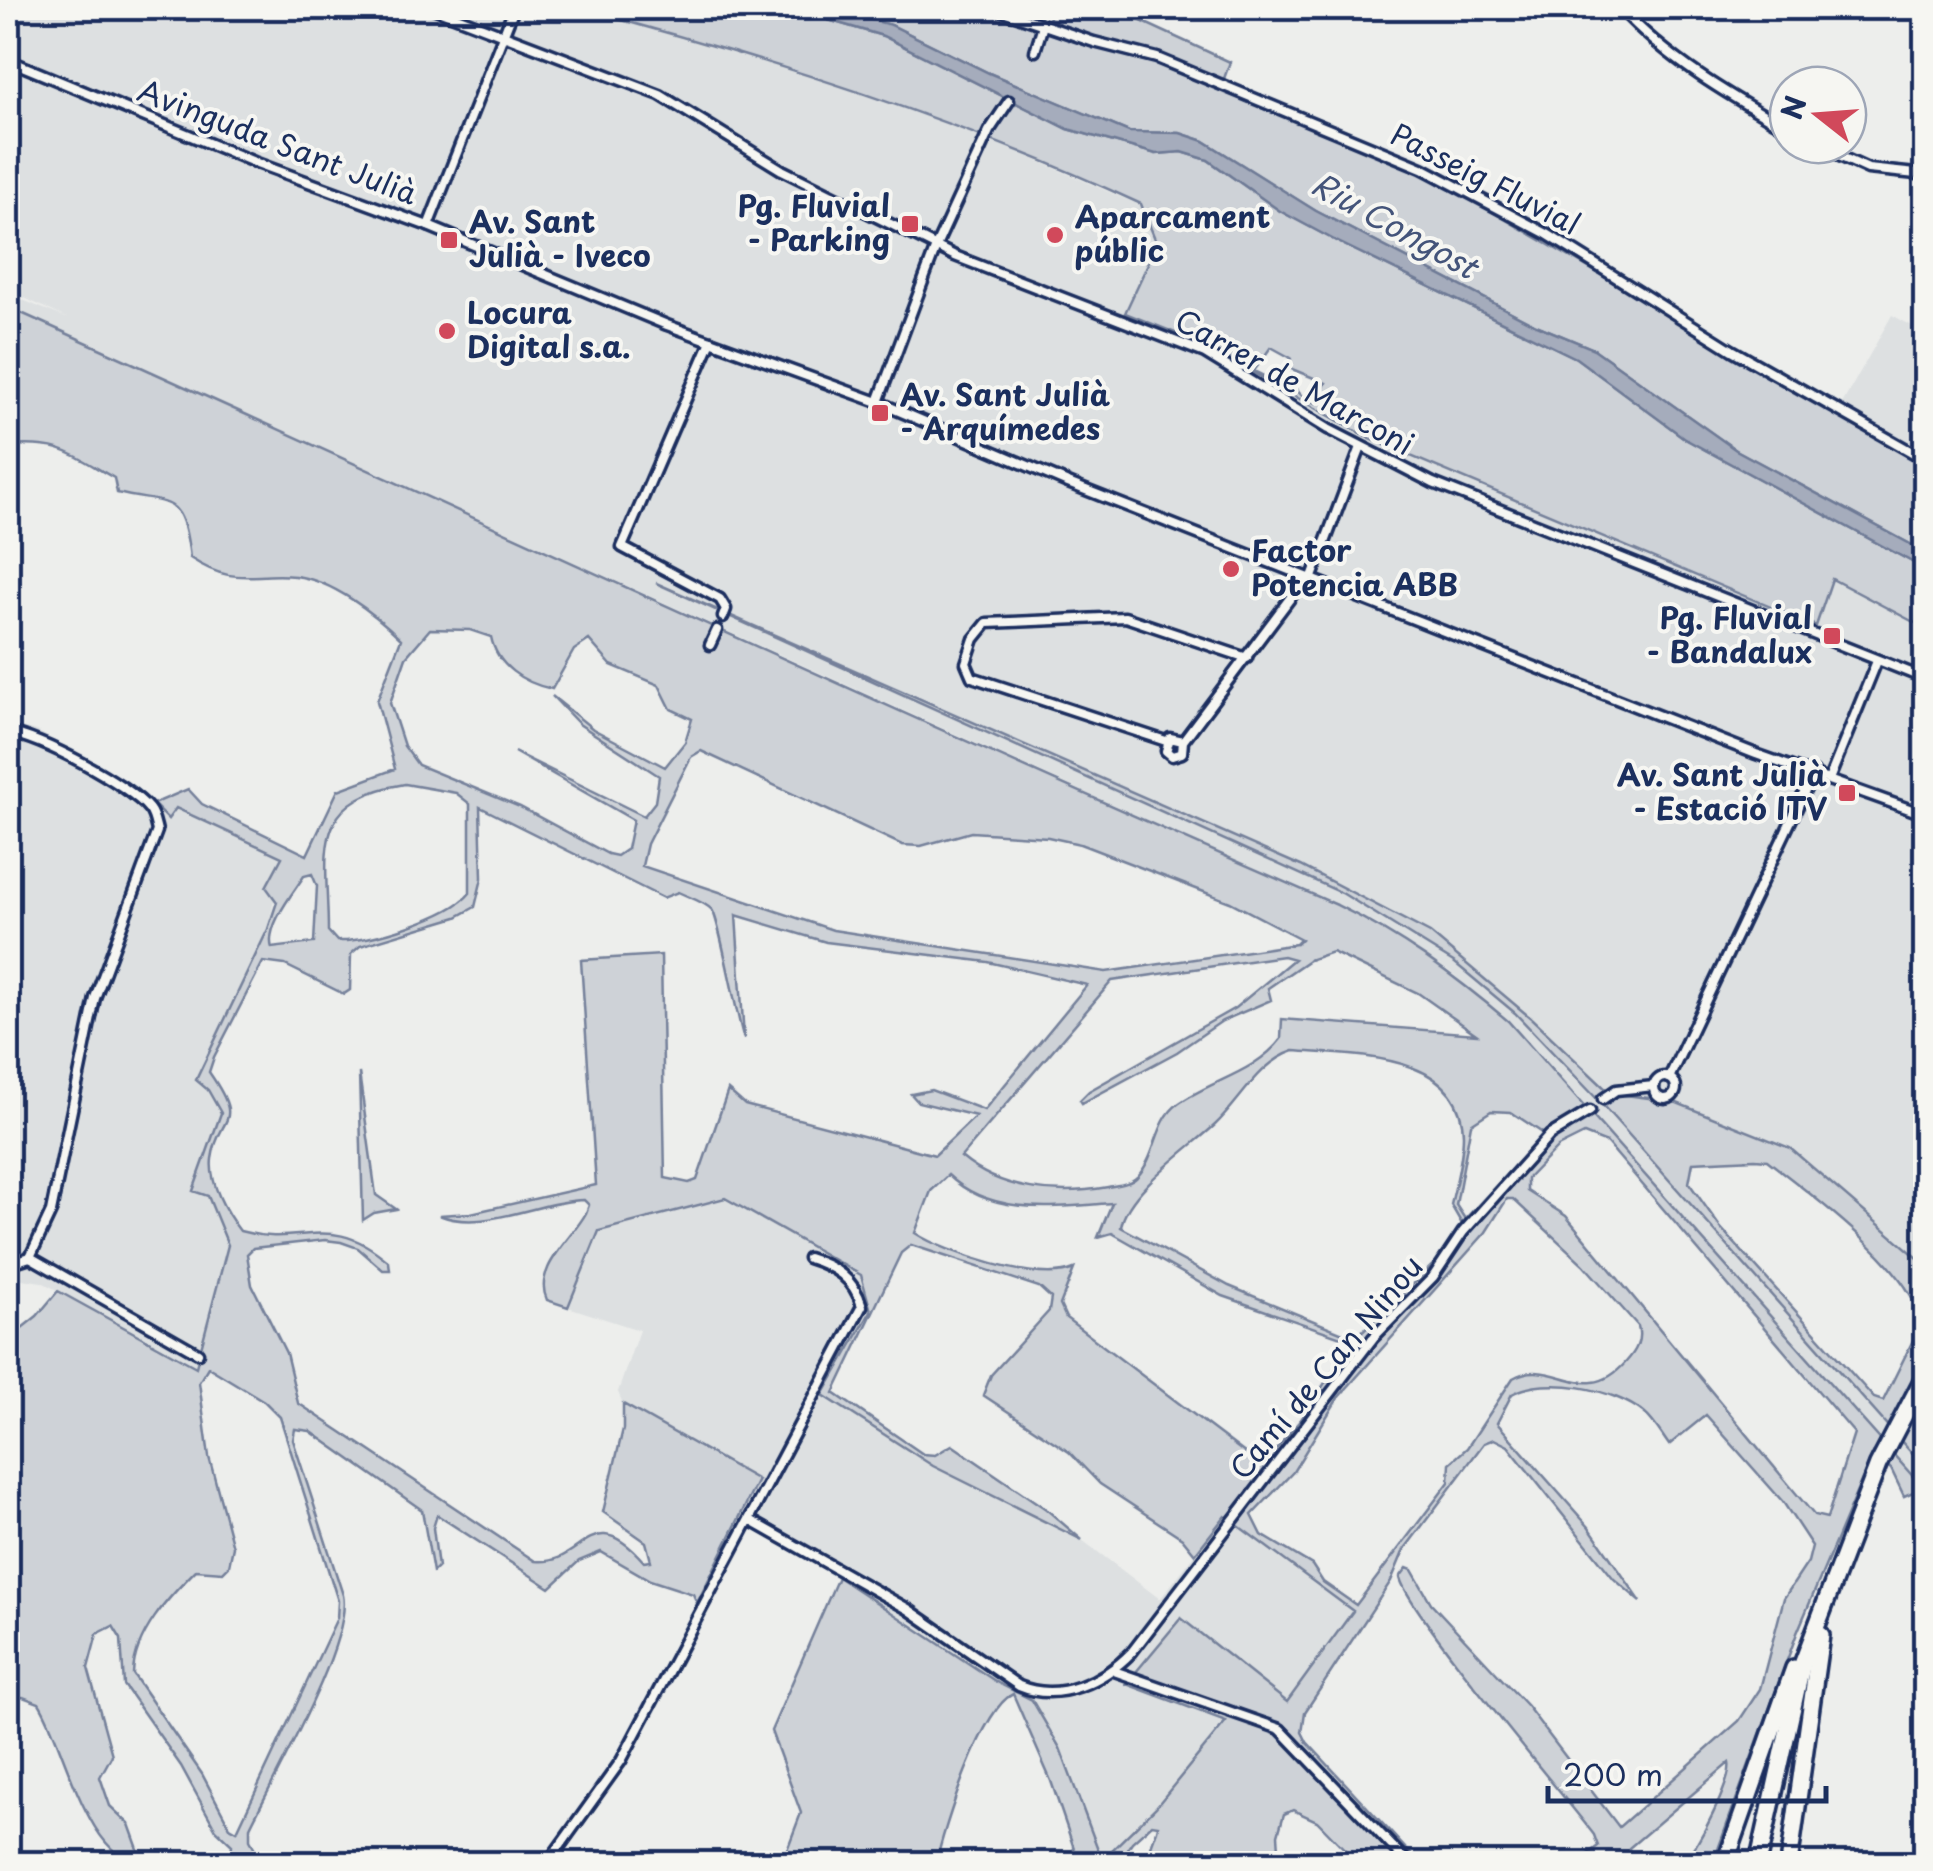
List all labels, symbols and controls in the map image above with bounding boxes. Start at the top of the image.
north arrow [1768,65,1868,165]
street label: Avinguda Sant Julià [132,67,425,215]
text: N [1769,90,1816,124]
street label: Passeig Fluvial [1383,111,1589,245]
water label: Riu Congost [1304,159,1489,291]
place label: Pg. Fluvial - Parking [737,182,890,261]
place label: Aparcament públic [1075,193,1270,272]
place label: Av. Sant Julià - Iveco [469,198,651,277]
marker: Pg. Fluvial - Parking [899,213,921,235]
marker: Aparcament públic [1044,224,1066,246]
marker: Av. Sant Julià - Iveco [438,229,460,251]
place label: Locura Digital s.a. [467,289,631,368]
street label: Carrer de Marconi [1168,297,1423,465]
marker: Locura Digital s.a. [436,320,458,342]
place label: Av. Sant Julià - Arquímedes [900,371,1111,450]
marker: Av. Sant Julià - Arquímedes [869,402,891,424]
place label: Factor Potencia ABB [1251,527,1458,606]
marker: Factor Potencia ABB [1220,558,1242,580]
place label: Pg. Fluvial - Bandalux [1647,594,1812,673]
marker: Pg. Fluvial - Bandalux [1821,625,1843,647]
place label: Av. Sant Julià - Estació ITV [1617,751,1828,830]
marker: Av. Sant Julià - Estació ITV [1836,782,1858,804]
street label: Camí de Can Ninou [1218,1244,1433,1488]
scale bar [1548,1741,1826,1803]
text: 200 m [1563,1751,1663,1796]

